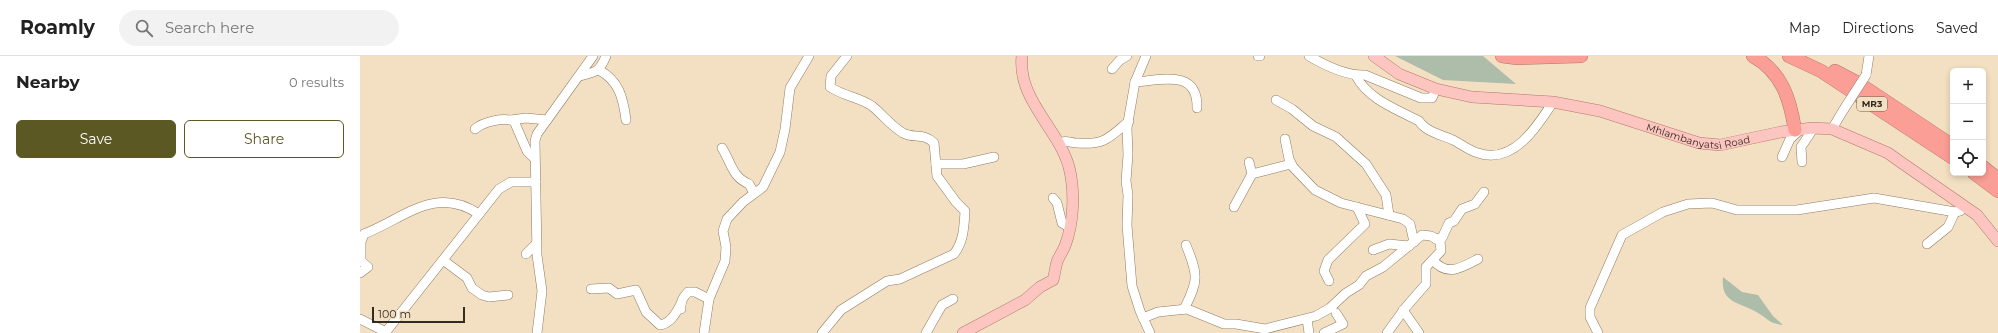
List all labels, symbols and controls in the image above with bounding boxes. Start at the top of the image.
search box [119,10,399,46]
text: Roamly [20,16,95,39]
icon: search [133,17,155,39]
text: Search here [165,18,254,37]
text: Map [1789,19,1820,37]
text: Directions [1842,19,1914,37]
text: Saved [1936,19,1978,37]
map controls [1950,68,1986,176]
button: + [1950,68,1986,104]
text: Nearby [16,72,80,92]
text: 0 results [289,74,344,90]
road number: MR3 [1857,97,1887,111]
button: − [1950,104,1986,140]
button: Save [16,120,176,158]
button: Share [184,120,344,158]
street label: Mhlambanyatsi Road [1645,120,1751,152]
button: locate [1950,140,1986,176]
scale bar [372,305,465,324]
text: 100 m [378,307,411,321]

